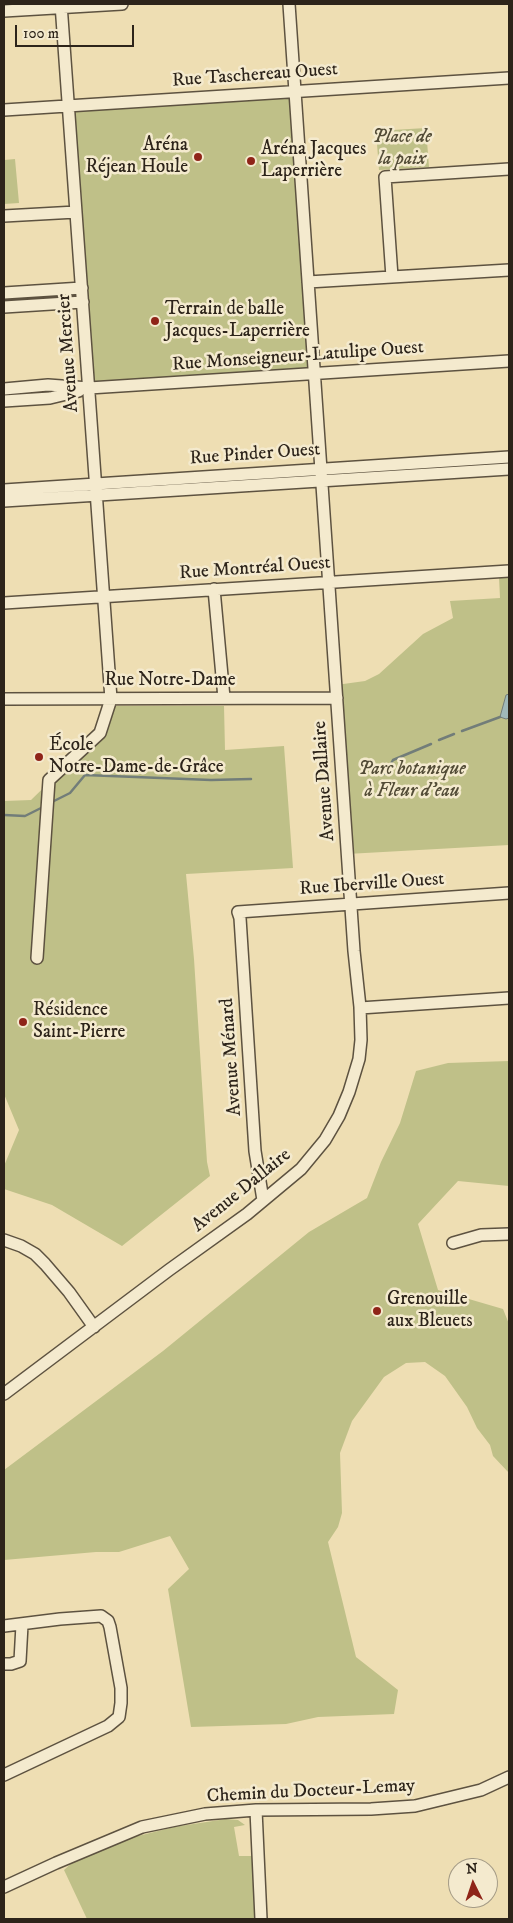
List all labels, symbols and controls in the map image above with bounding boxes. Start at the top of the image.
scale bar [18,15,136,47]
text: 100 m [23,24,59,43]
street label: Rue Taschereau Ouest [171,59,339,93]
park label: Place de la paix [372,127,432,171]
place label: Aréna Réjean Houle [85,135,188,179]
place label: Aréna Jacques Laperrière [261,139,366,183]
marker: Aréna Réjean Houle [192,151,204,163]
marker: Aréna Jacques Laperrière [245,155,257,167]
street label: Avenue Mercier [53,293,85,413]
place label: Terrain de balle Jacques-Laperrière [165,299,310,343]
marker: Terrain de balle Jacques-Laperrière [149,315,161,327]
street label: Rue Monseigneur-Latulipe Ouest [171,337,425,377]
street label: Rue Pinder Ouest [189,439,321,471]
street label: Rue Montréal Ouest [179,552,331,586]
street label: Rue Notre-Dame [104,670,236,692]
street label: Avenue Dallaire [309,720,341,842]
place label: École Notre-Dame-de-Grâce [49,735,224,779]
marker: École Notre-Dame-de-Grâce [33,751,45,763]
park label: Parc botanique à Fleur d'eau [358,759,466,803]
street label: Rue Iberville Ouest [299,869,445,901]
street label: Avenue Ménard [217,997,247,1117]
place label: Résidence Saint-Pierre [33,1000,125,1044]
marker: Résidence Saint-Pierre [17,1016,29,1028]
street label: Avenue Dallaire [188,1144,296,1238]
place label: Grenouille aux Bleuets [387,1289,473,1333]
marker: Grenouille aux Bleuets [371,1305,383,1317]
street label: Chemin du Docteur-Lemay [206,1775,416,1809]
north arrow [448,1858,498,1908]
text: N [466,1860,478,1878]

